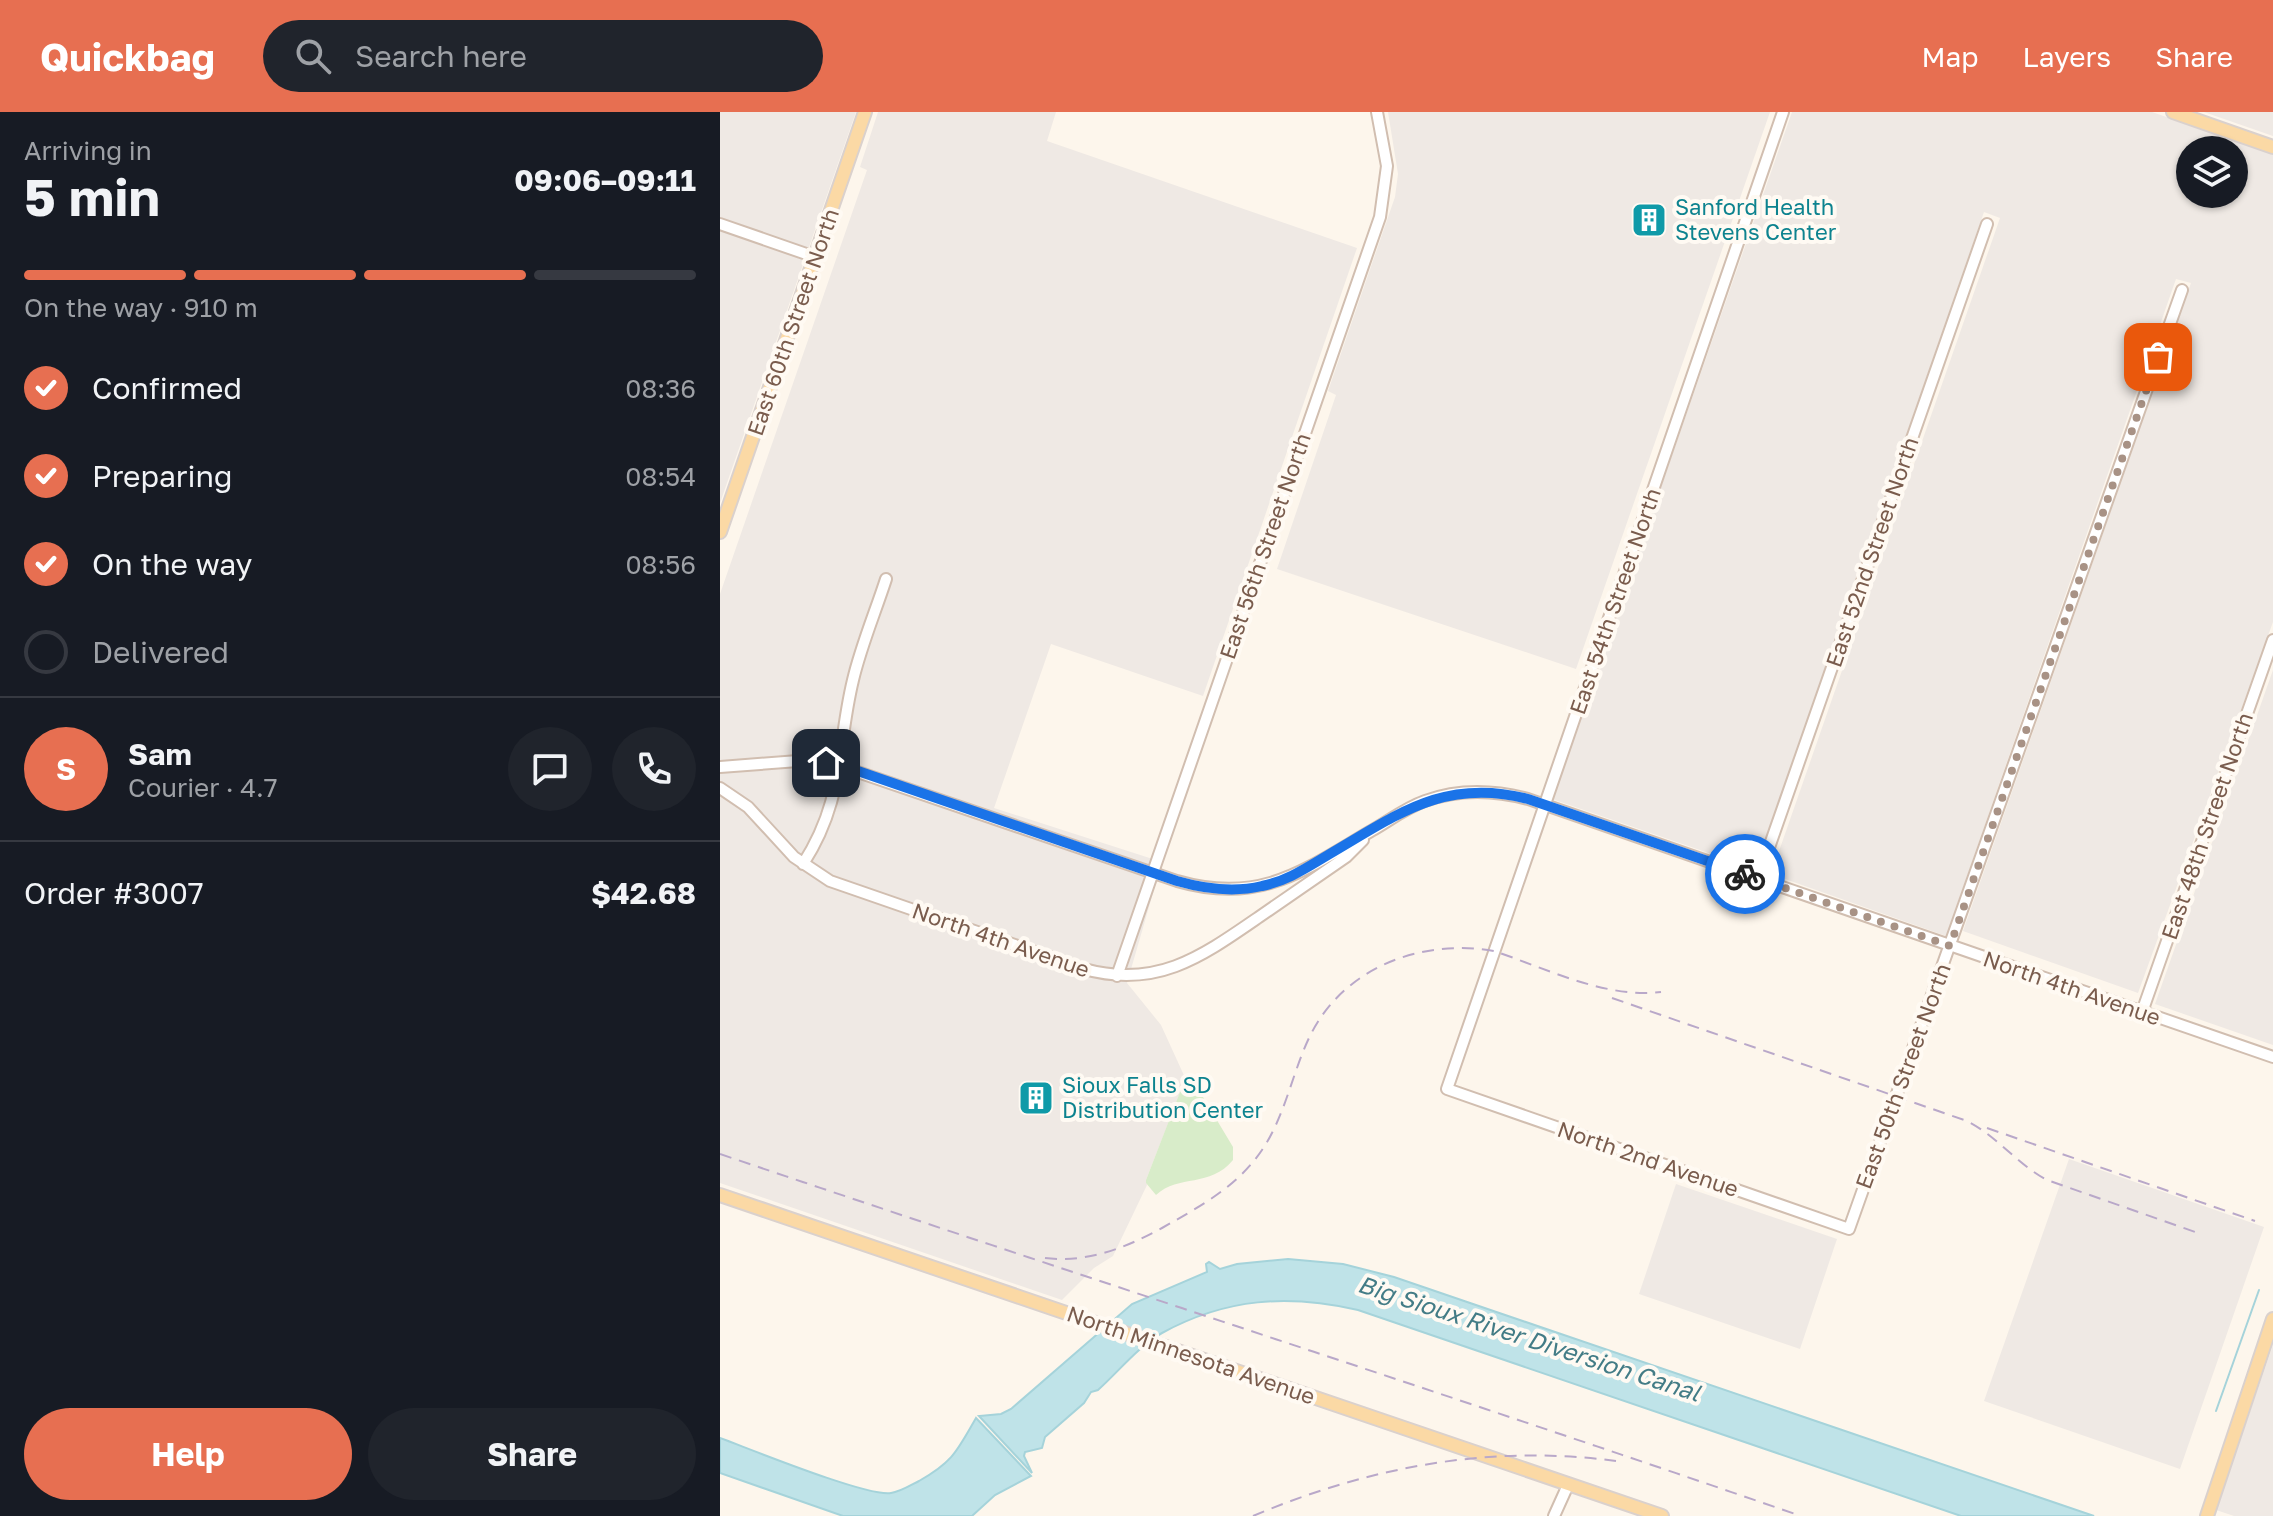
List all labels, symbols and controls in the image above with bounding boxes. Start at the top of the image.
search box [263,20,823,92]
text: Quickbag [40,34,215,79]
icon: search [291,34,335,78]
text: Search here [355,38,527,74]
text: Map [1921,40,1979,73]
text: Layers [2023,40,2111,73]
text: Share [2155,40,2233,73]
text: Arriving in [24,135,152,166]
map controls [2176,136,2248,208]
button: layers [2176,136,2248,208]
text: 09:06–09:11 [514,162,696,198]
text: 5 min [24,165,160,227]
place label: Sanford Health Stevens Center [1675,193,1837,245]
building icon: Sanford Health Stevens Center [1630,201,1668,239]
street label: East 60th Street North [741,205,844,439]
text: On the way · 910 m [24,292,258,323]
pin [2124,323,2192,391]
icon: bag [2136,335,2180,379]
icon: check [24,366,68,410]
text: Confirmed [92,370,242,406]
text: 08:36 [625,373,696,404]
street label: East 56th Street North [1213,429,1316,662]
street label: East 52nd Street North [1819,433,1924,670]
icon: check [24,454,68,498]
text: Preparing [92,458,233,494]
text: 08:54 [625,461,696,492]
street label: East 54th Street North [1563,484,1666,718]
icon: check [24,542,68,586]
text: On the way [92,546,252,582]
text: 08:56 [625,549,696,580]
text: Delivered [92,634,229,670]
street label: East 48th Street North [2155,709,2258,943]
button: chat [508,727,592,811]
button: phone [612,727,696,811]
pin [792,729,860,797]
text: Sam [128,736,192,772]
icon: home [804,741,848,785]
text: S [56,751,76,787]
text: Courier · 4.7 [128,772,278,803]
courier [1705,834,1785,914]
icon: bike [1723,852,1767,896]
text: Order #3007 [24,875,204,911]
text: $42.68 [591,875,696,911]
street label: North 4th Avenue [909,897,1093,983]
street label: North 4th Avenue [1980,945,2164,1031]
street label: East 50th Street North [1849,960,1956,1192]
place label: Sioux Falls SD Distribution Center [1062,1071,1264,1123]
building icon: Sioux Falls SD Distribution Center [1017,1079,1055,1117]
street label: North 2nd Avenue [1554,1115,1742,1202]
water label: Big Sioux River Diversion Canal [1355,1268,1705,1408]
street label: North Minnesota Avenue [1064,1299,1319,1410]
button: Help [24,1408,352,1500]
button: Share [368,1408,696,1500]

